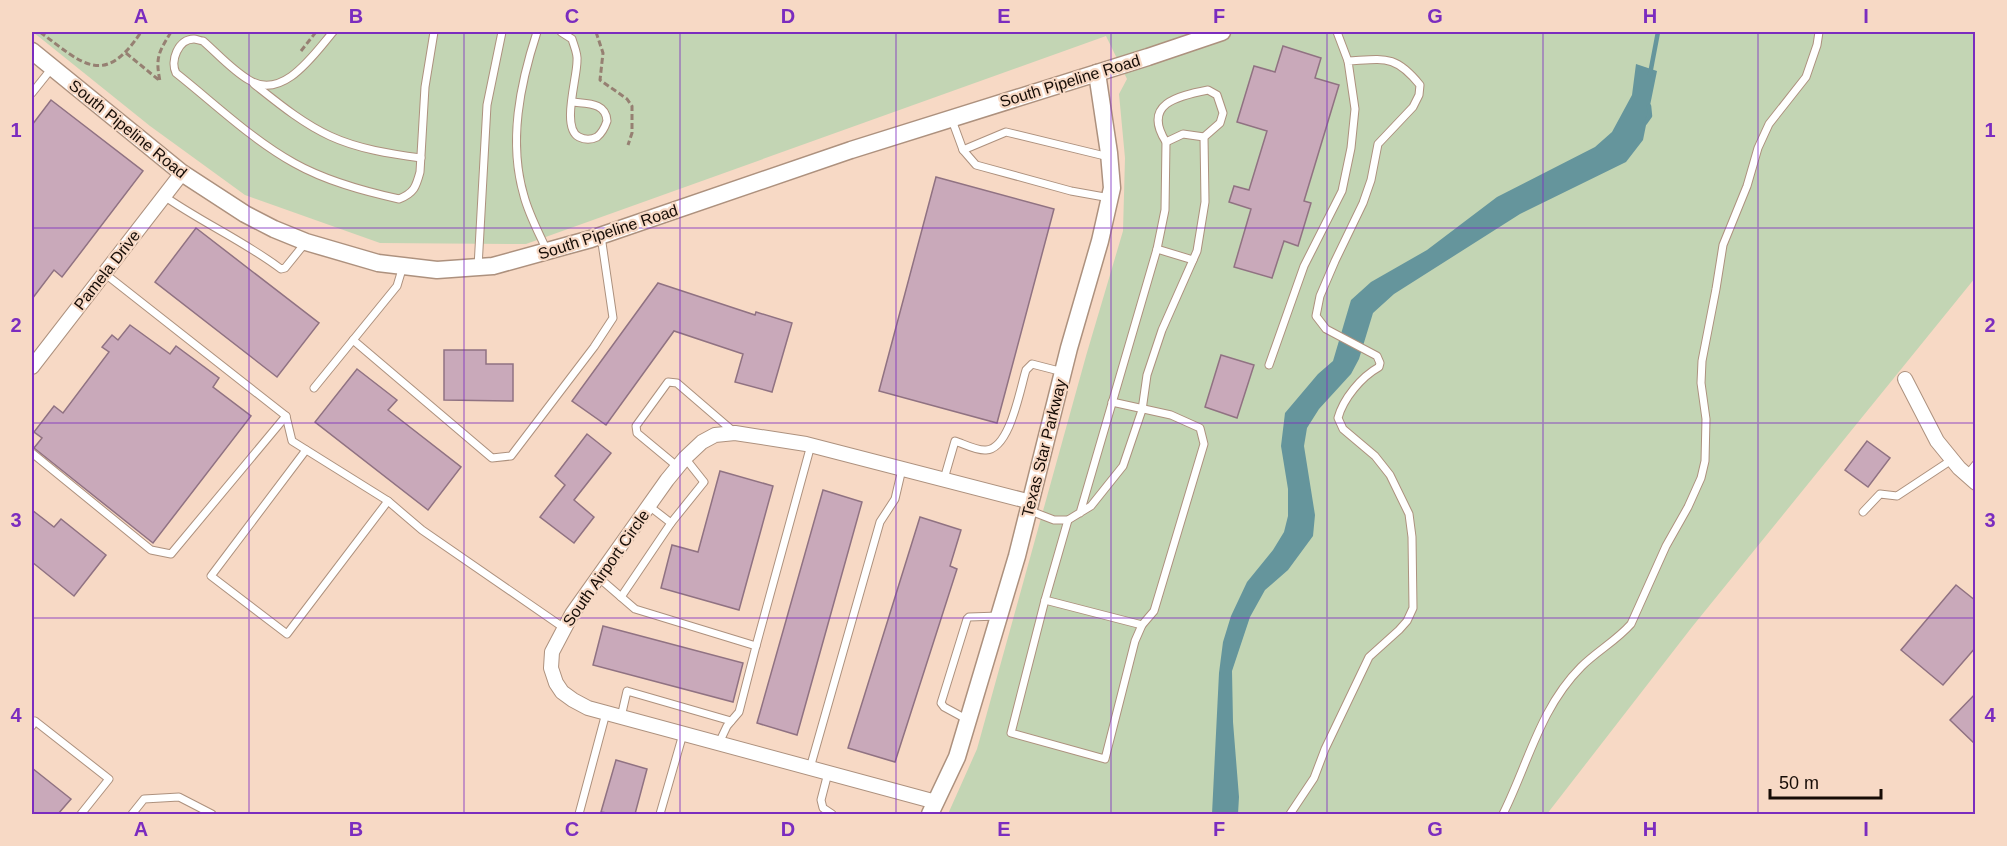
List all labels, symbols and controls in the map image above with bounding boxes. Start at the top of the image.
text: A [134,5,148,27]
text: B [349,5,363,27]
text: C [565,5,579,27]
text: D [781,5,795,27]
text: E [997,5,1011,27]
text: F [1213,5,1225,27]
text: G [1427,5,1443,27]
text: H [1643,5,1657,27]
text: I [1863,5,1869,27]
street label: South Pipeline Road [998,52,1142,110]
street label: South Pipeline Road [66,76,190,182]
text: 1 [10,119,22,141]
text: 1 [1984,119,1996,141]
street label: South Pipeline Road [536,201,680,263]
street label: Pamela Drive [71,227,143,313]
text: 2 [10,314,22,336]
text: 2 [1984,314,1996,336]
street label: Texas Star Parkway [1019,377,1069,519]
street label: South Airport Circle [560,507,653,629]
text: 3 [10,509,22,531]
text: 3 [1984,509,1996,531]
text: 4 [10,704,22,726]
text: 4 [1984,704,1996,726]
scale bar [1770,762,1881,800]
text: 50 m [1779,773,1819,793]
text: A [134,818,148,840]
text: B [349,818,363,840]
text: C [565,818,579,840]
text: D [781,818,795,840]
text: E [997,818,1011,840]
text: F [1213,818,1225,840]
text: G [1427,818,1443,840]
text: H [1643,818,1657,840]
text: I [1863,818,1869,840]

